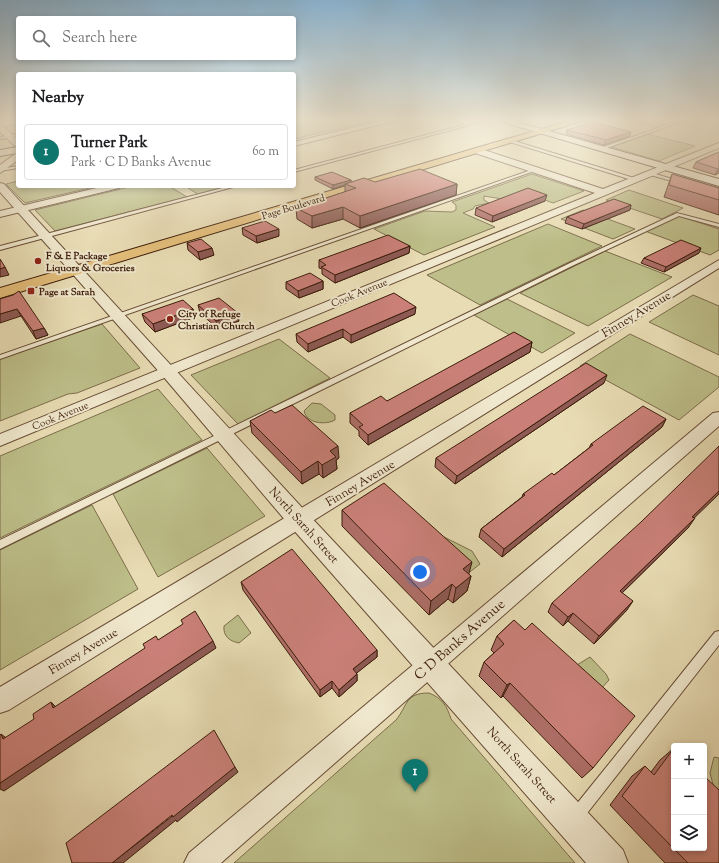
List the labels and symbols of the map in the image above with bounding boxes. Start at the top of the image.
street label: Page Boulevard [260,191,327,224]
place label: F & E Package Liquors & Groceries [45,249,135,276]
marker: F & E Package Liquors & Groceries [33,256,43,266]
street label: Cook Avenue [329,275,390,312]
place label: Page at Sarah [38,285,95,300]
marker: Page at Sarah [26,286,36,296]
street label: Finney Avenue [598,287,675,343]
place label: City of Refuge Christian Church [178,307,255,334]
marker: City of Refuge Christian Church [165,314,175,324]
street label: Cook Avenue [30,398,91,435]
street label: Finney Avenue [322,456,399,512]
street label: North Sarah Street [264,483,343,568]
your location [410,562,430,582]
street label: C D Banks Avenue [410,595,510,686]
street label: Finney Avenue [45,624,122,680]
street label: North Sarah Street [482,723,561,808]
pin: 1 [402,759,428,792]

